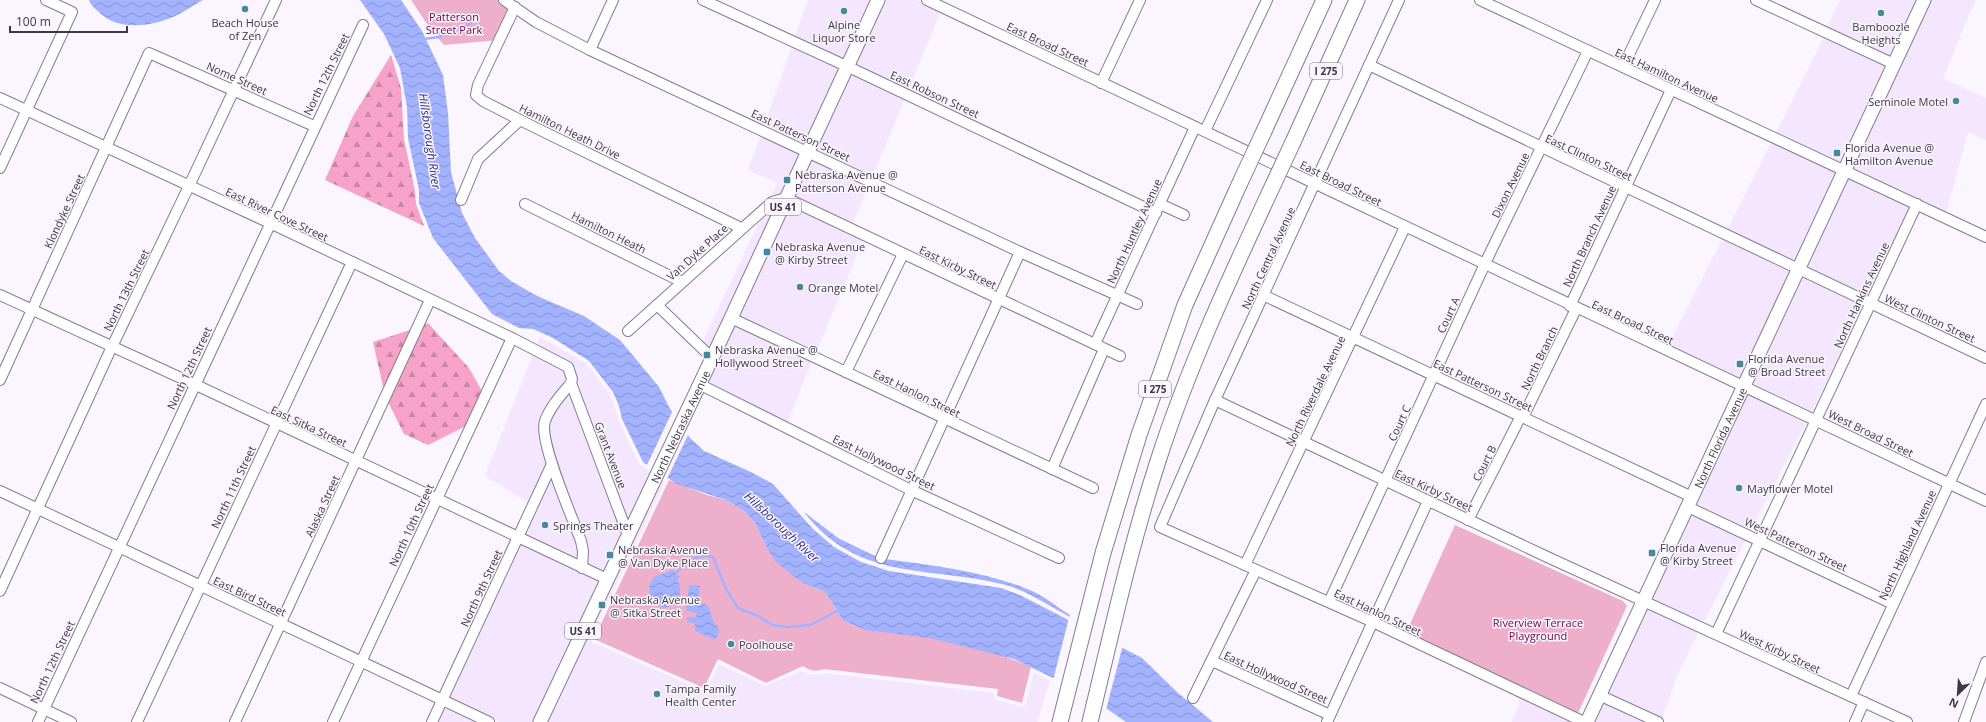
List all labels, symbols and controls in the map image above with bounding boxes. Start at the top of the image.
marker: Beach House of Zen [240,4,250,14]
marker: Alpine Liquor Store [839,6,849,16]
scale bar [10,8,127,34]
marker: Bamboozle Heights [1876,8,1886,18]
park label: Patterson Street Park [426,9,483,37]
text: 100 m [16,13,51,30]
place label: Beach House of Zen [211,15,279,43]
place label: Alpine Liquor Store [812,17,876,45]
street label: East Broad Street [1005,18,1092,70]
place label: Bamboozle Heights [1852,19,1910,47]
street label: North 12th Street [300,30,352,118]
street label: East Hamilton Avenue [1613,44,1721,106]
street label: Nome Street [204,58,270,98]
road number: I 275 [1310,63,1342,79]
street label: East Robson Street [888,67,982,121]
water label: Hillsborough River [415,92,445,191]
place label: Seminole Motel [1868,94,1948,109]
marker: Seminole Motel [1951,96,1961,106]
street label: Hamilton Heath Drive [517,100,623,162]
street label: East Patterson Street [749,105,853,165]
street label: East Clinton Street [1543,130,1635,184]
place label: Florida Avenue @ Hamilton Avenue [1845,140,1934,168]
marker: Florida Avenue @ Hamilton Avenue [1832,148,1842,158]
street label: Dixon Avenue [1488,150,1532,220]
street label: East Broad Street [1298,157,1384,209]
place label: Nebraska Avenue @ Patterson Avenue [795,167,898,195]
street label: Klondyke Street [40,171,88,251]
marker: Nebraska Avenue @ Patterson Avenue [782,175,792,185]
street label: North Huntley Avenue [1103,176,1165,286]
street label: North Branch Avenue [1559,183,1619,289]
street label: East River Cove Street [223,184,331,244]
road number: US 41 [765,199,801,215]
street label: North Central Avenue [1238,204,1298,312]
street label: Hamilton Heath [569,207,649,257]
street label: Van Dyke Place [663,220,731,284]
place label: Nebraska Avenue @ Kirby Street [775,239,865,267]
street label: North Hankins Avenue [1830,239,1892,351]
street label: East Kirby Street [917,242,999,292]
street label: North 13th Street [100,246,152,334]
marker: Nebraska Avenue @ Kirby Street [762,247,772,257]
place label: Orange Motel [808,280,878,295]
marker: Orange Motel [795,282,805,292]
street label: West Clinton Street [1882,290,1978,346]
street label: Court A [1433,294,1463,336]
street label: East Broad Street [1590,296,1677,348]
street label: North 12th Street [163,324,215,412]
street label: North Branch [1517,324,1561,392]
street label: North Riverdale Avenue [1282,333,1348,449]
place label: Nebraska Avenue @ Hollywood Street [715,342,818,370]
marker: Nebraska Avenue @ Hollywood Street [702,350,712,360]
place label: Florida Avenue @ Broad Street [1748,351,1825,379]
street label: East Patterson Street [1431,355,1535,415]
marker: Florida Avenue @ Broad Street [1735,359,1745,369]
street label: East Hanlon Street [871,365,963,421]
street label: North Nebraska Avenue [647,367,713,485]
road number: I 275 [1139,381,1171,397]
street label: North Florida Avenue [1690,385,1750,490]
street label: East Sitka Street [268,402,350,450]
street label: Court C [1384,402,1414,444]
street label: West Broad Street [1826,406,1916,460]
street label: Grant Avenue [591,419,631,491]
street label: East Hollywood Street [830,431,938,493]
street label: Court B [1469,442,1499,484]
street label: North 11th Street [207,443,259,531]
street label: East Kirby Street [1393,465,1475,515]
street label: Alaska Street [301,473,343,539]
street label: North 10th Street [385,481,437,569]
place label: Mayflower Motel [1747,481,1833,496]
marker: Mayflower Motel [1734,483,1744,493]
street label: North Highland Avenue [1875,487,1939,603]
water label: Hillsborough River [741,488,824,567]
street label: West Patterson Street [1742,514,1850,574]
place label: Springs Theater [553,518,634,533]
marker: Springs Theater [540,520,550,530]
place label: Florida Avenue @ Kirby Street [1660,540,1736,568]
place label: Nebraska Avenue @ Van Dyke Place [618,542,708,570]
street label: North 9th Street [457,547,505,629]
marker: Florida Avenue @ Kirby Street [1647,548,1657,558]
marker: Nebraska Avenue @ Van Dyke Place [605,550,615,560]
street label: East Bird Street [211,573,289,620]
street label: East Hanlon Street [1332,585,1424,639]
place label: Nebraska Avenue @ Sitka Street [610,592,700,620]
marker: Nebraska Avenue @ Sitka Street [597,600,607,610]
park label: Riverview Terrace Playground [1493,615,1583,643]
street label: North 12th Street [26,618,78,706]
road number: US 41 [565,623,601,639]
street label: West Kirby Street [1737,626,1823,676]
place label: Poolhouse [739,637,793,652]
marker: Poolhouse [726,639,736,649]
street label: East Hollywood Street [1222,647,1330,707]
north arrow [1938,674,1978,714]
place label: Tampa Family Health Center [665,681,737,709]
marker: Tampa Family Health Center [652,689,662,699]
text: N [1946,695,1961,712]

